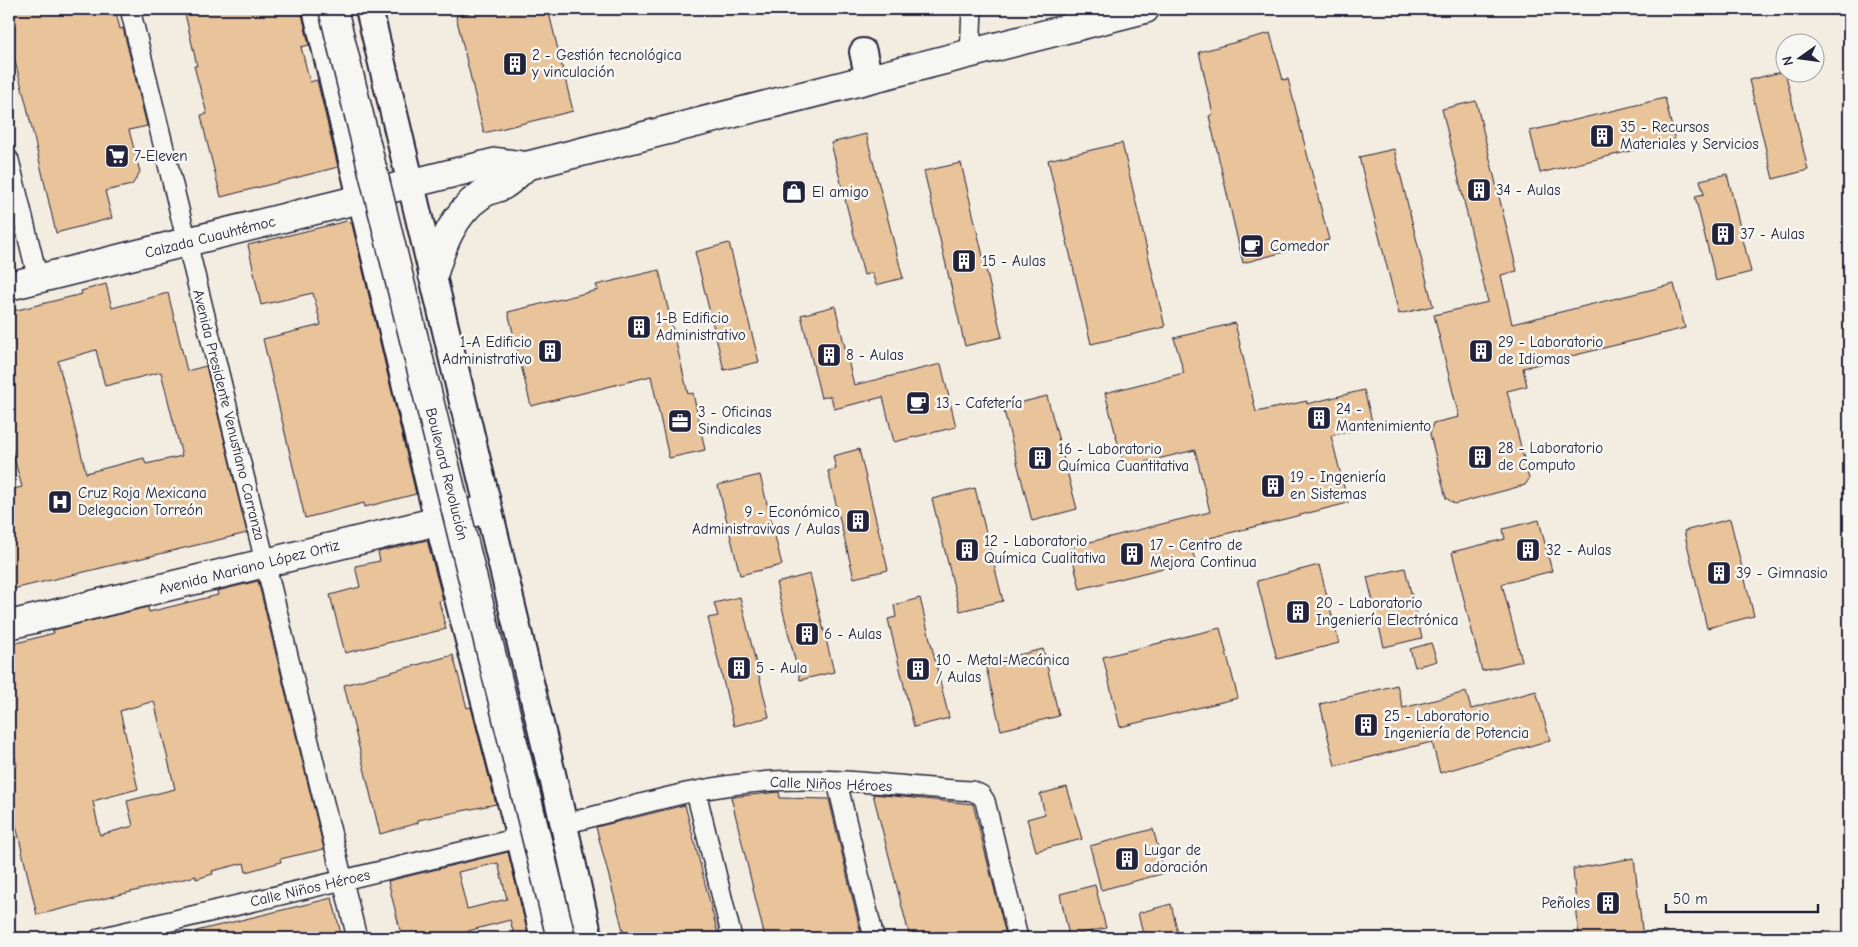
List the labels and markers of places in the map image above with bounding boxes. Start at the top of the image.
place label: 2 - Gestión tecnológica y vinculación [531,46,682,81]
building icon: 2 - Gestión tecnológica y vinculación [502,51,528,77]
place label: 35 - Recursos Materiales y Servicios [1620,118,1759,153]
building icon: 35 - Recursos Materiales y Servicios [1589,123,1615,149]
supermarket icon: 7-Eleven [104,143,130,169]
place label: 7-Eleven [134,147,188,165]
building icon: 34 - Aulas [1466,177,1492,203]
shop icon: El amigo [781,179,807,205]
place label: 34 - Aulas [1496,181,1561,199]
place label: El amigo [812,183,869,201]
building icon: 37 - Aulas [1710,221,1736,247]
place label: 37 - Aulas [1740,225,1804,243]
cafe icon: Comedor [1239,233,1265,259]
place label: Comedor [1270,237,1329,255]
building icon: 15 - Aulas [951,248,977,274]
place label: 15 - Aulas [982,252,1046,270]
place label: 1-B Edificio Administrativo [656,309,746,344]
building icon: 1-B Edificio Administrativo [626,314,652,340]
place label: 1-A Edificio Administrativo [442,333,532,368]
place label: 29 - Laboratorio de Idiomas [1498,333,1603,368]
building icon: 1-A Edificio Administrativo [537,338,563,364]
building icon: 29 - Laboratorio de Idiomas [1468,338,1494,364]
building icon: 8 - Aulas [816,342,842,368]
place label: 8 - Aulas [846,346,903,364]
cafe icon: 13 - Cafetería [905,390,931,416]
place label: 13 - Cafetería [936,394,1022,412]
place label: 24 - Mantenimiento [1336,400,1431,435]
place label: 3 - Oficinas Sindicales [698,403,772,438]
building icon: 24 - Mantenimiento [1306,405,1332,431]
office icon: 3 - Oficinas Sindicales [667,408,693,434]
place label: 28 - Laboratorio de Computo [1498,439,1603,474]
place label: 16 - Laboratorio Química Cuantitativa [1058,440,1189,475]
building icon: 28 - Laboratorio de Computo [1467,444,1493,470]
building icon: 16 - Laboratorio Química Cuantitativa [1027,445,1053,471]
place label: 19 - Ingeniería en Sistemas [1290,468,1386,503]
building icon: 19 - Ingeniería en Sistemas [1260,473,1286,499]
place label: Cruz Roja Mexicana Delegacion Torreón [78,484,207,519]
hospital icon: Cruz Roja Mexicana Delegacion Torreón [47,489,73,515]
place label: 9 - Económico Administravivas / Aulas [692,503,840,538]
building icon: 9 - Económico Administravivas / Aulas [845,508,871,534]
place label: 12 - Laboratorio Química Cualitativa [984,532,1106,567]
place label: 17 - Centro de Mejora Continua [1150,536,1257,571]
building icon: 12 - Laboratorio Química Cualitativa [954,537,980,563]
building icon: 32 - Aulas [1515,537,1541,563]
building icon: 17 - Centro de Mejora Continua [1119,541,1145,567]
place label: 32 - Aulas [1546,541,1611,559]
building icon: 39 - Gimnasio [1706,560,1732,586]
place label: 39 - Gimnasio [1736,564,1828,582]
place label: 20 - Laboratorio Ingeniería Electrónica [1316,594,1458,629]
building icon: 20 - Laboratorio Ingeniería Electrónica [1285,599,1311,625]
building icon: 6 - Aulas [794,621,820,647]
place label: 6 - Aulas [824,625,882,643]
place label: 10 - Metal-Mecánica / Aulas [936,651,1070,686]
building icon: 5 - Aula [726,655,752,681]
building icon: 10 - Metal-Mecánica / Aulas [905,656,931,682]
place label: 5 - Aula [756,659,808,677]
place label: 25 - Laboratorio Ingeniería de Potencia [1384,707,1529,742]
building icon: 25 - Laboratorio Ingeniería de Potencia [1353,712,1379,738]
place label: Lugar de adoración [1144,841,1208,876]
building icon: Lugar de adoración [1114,846,1140,872]
building icon: Peñoles [1595,890,1621,916]
place label: Peñoles [1541,894,1590,912]

